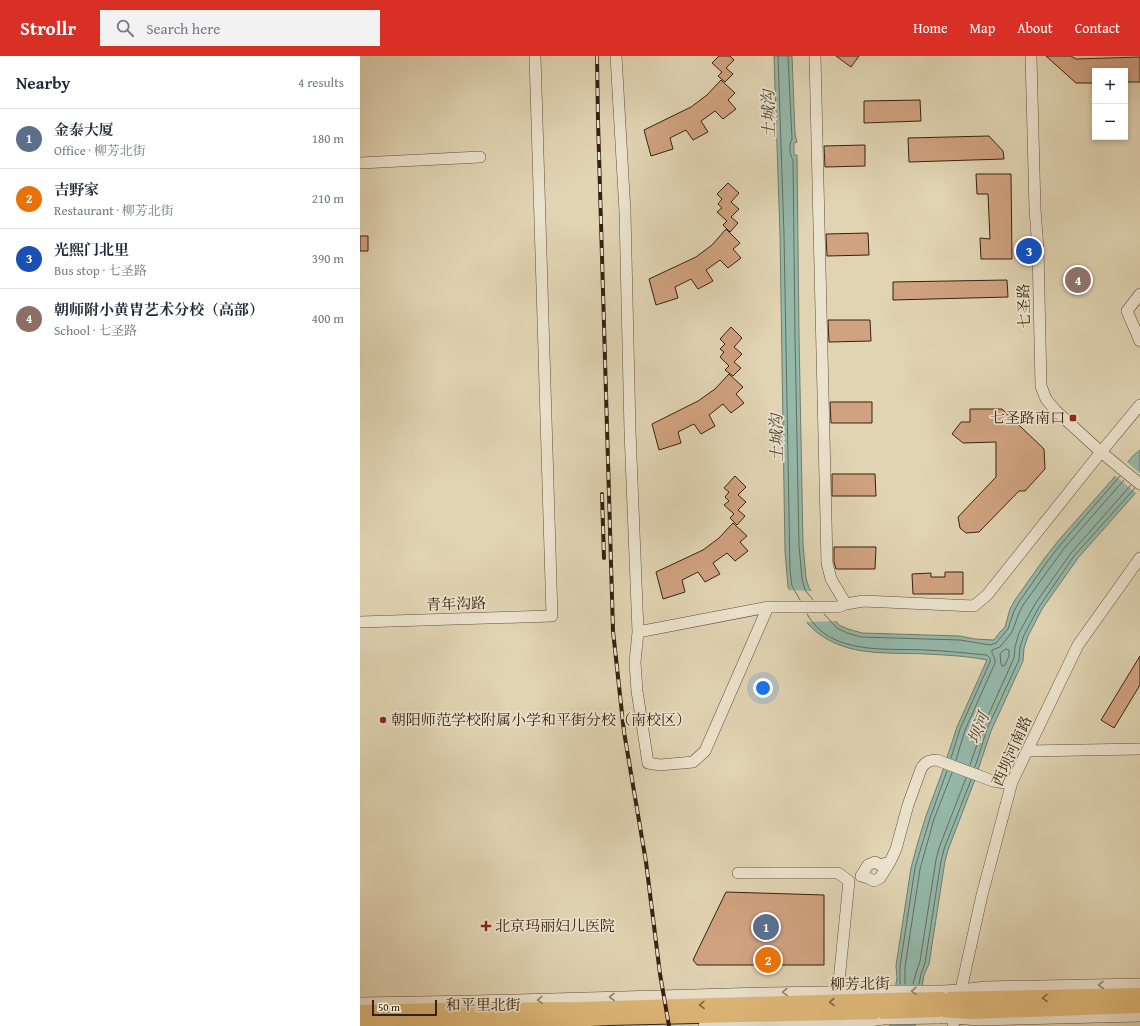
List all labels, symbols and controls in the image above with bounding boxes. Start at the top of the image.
search box [100,10,380,46]
text: Strollr [20,14,76,42]
icon: search [114,17,136,39]
text: Search here [146,18,220,39]
text: Home [913,18,948,38]
text: Map [970,18,995,38]
text: About [1017,18,1053,38]
text: Contact [1075,18,1120,38]
map controls [1092,68,1128,140]
button: + [1092,68,1128,104]
text: Nearby [16,70,70,95]
text: 4 results [298,73,344,92]
water label: 土城沟 [756,87,780,138]
button: − [1092,104,1128,140]
text: 金泰大厦 [54,119,114,140]
text: 1 [26,129,32,148]
text: 180 m [312,129,344,148]
text: Office · 柳芳北街 [54,141,146,160]
text: 吉野家 [54,179,99,200]
text: 2 [26,189,32,208]
text: 210 m [312,189,344,208]
text: Restaurant · 柳芳北街 [54,201,174,220]
pin: 3 [1016,236,1042,266]
text: 光熙门北里 [54,239,129,260]
text: 3 [26,249,32,268]
text: 390 m [312,249,344,268]
text: Bus stop · 七圣路 [54,261,147,280]
pin: 4 [1065,265,1091,295]
street label: 七圣路 [1013,283,1034,329]
text: 朝师附小黄胄艺术分校（高部） [54,299,264,320]
text: 4 [26,309,32,328]
text: 400 m [312,309,344,328]
text: School · 七圣路 [54,321,137,340]
place label: 七圣路南口 [990,407,1065,428]
water label: 土城沟 [764,411,788,462]
marker: 七圣路南口 [1068,413,1078,423]
street label: 青年沟路 [426,592,486,615]
your location [753,678,773,698]
water label: 坝河 [961,706,996,747]
place label: 朝阳师范学校附属小学和平街分校（南校区） [391,709,691,730]
street label: 西坝河南路 [987,712,1036,789]
marker: 朝阳师范学校附属小学和平街分校（南校区） [378,715,388,725]
pin: 1 [753,912,779,942]
place label: 北京玛丽妇儿医院 [495,915,615,936]
marker: 北京玛丽妇儿医院 [480,920,492,932]
pin: 2 [755,945,781,975]
street label: 柳芳北街 [830,972,890,995]
one-way arrow [1098,981,1104,989]
one-way arrow [911,987,917,995]
one-way arrow [782,988,788,997]
one-way arrow [609,993,615,1002]
one-way arrow [1042,993,1048,1002]
street label: 和平里北街 [445,994,521,1015]
one-way arrow [537,995,543,1004]
one-way arrow [829,997,835,1006]
scale bar [372,998,437,1017]
text: 50 m [378,999,400,1015]
one-way arrow [699,1001,705,1009]

